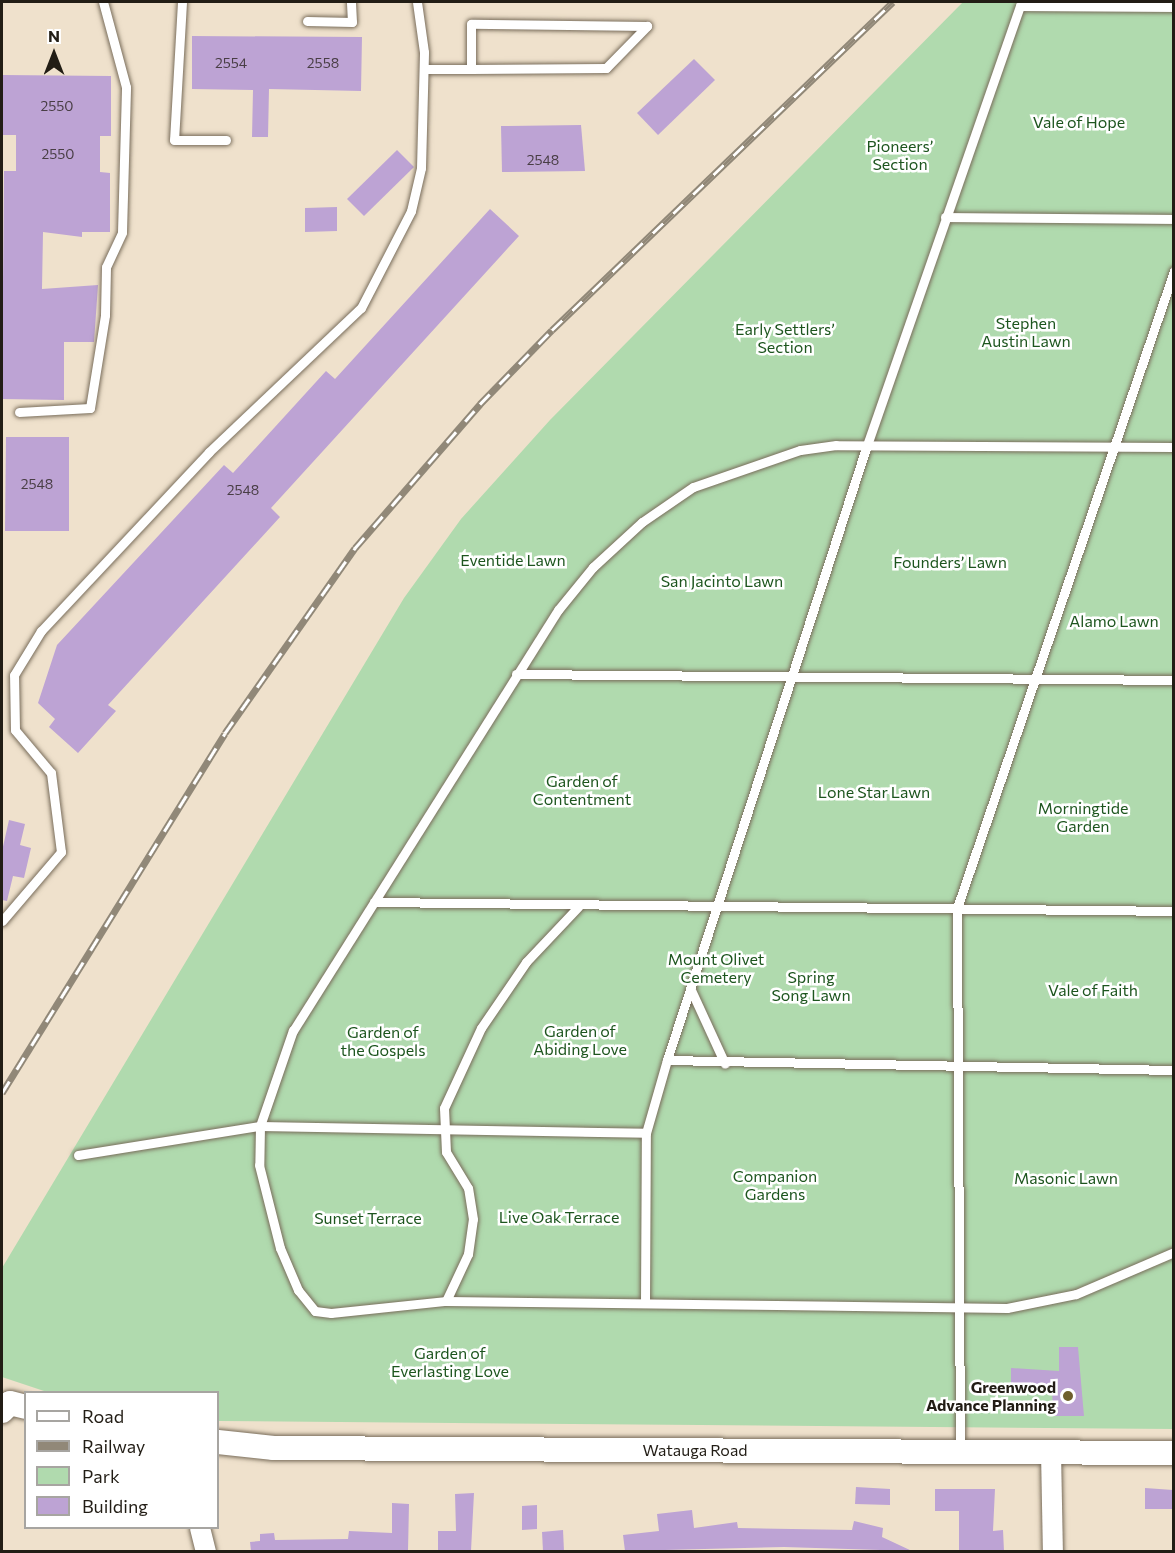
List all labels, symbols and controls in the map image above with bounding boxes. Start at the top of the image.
north arrow [24,24,84,84]
text: N [48,26,60,45]
house number: 2554 [215,55,247,71]
house number: 2558 [307,55,339,71]
house number: 2550 [41,98,73,114]
park label: Vale of Hope [1033,112,1125,132]
park label: Pioneers’ Section [867,136,933,174]
house number: 2550 [42,146,74,162]
house number: 2548 [527,152,559,168]
park label: Stephen Austin Lawn [981,313,1071,351]
park label: Early Settlers’ Section [735,319,835,357]
house number: 2548 [21,476,53,492]
house number: 2548 [227,482,259,498]
park label: Eventide Lawn [460,550,566,570]
park label: Founders’ Lawn [893,552,1007,572]
park label: San Jacinto Lawn [661,571,783,591]
park label: Alamo Lawn [1069,611,1159,631]
park label: Garden of Contentment [533,771,631,809]
park label: Lone Star Lawn [818,782,930,802]
park label: Morningtide Garden [1038,798,1128,836]
park label: Mount Olivet Cemetery [668,949,764,987]
park label: Spring Song Lawn [771,967,851,1005]
park label: Vale of Faith [1048,980,1138,1000]
park label: Garden of Abiding Love [533,1021,627,1059]
park label: Garden of the Gospels [341,1022,425,1060]
park label: Companion Gardens [733,1166,817,1204]
park label: Masonic Lawn [1014,1168,1118,1188]
park label: Live Oak Terrace [499,1207,619,1227]
park label: Sunset Terrace [314,1208,422,1228]
park label: Garden of Everlasting Love [391,1343,509,1381]
place label: Greenwood Advance Planning [926,1377,1056,1415]
marker: Greenwood Advance Planning [1061,1389,1075,1403]
legend [24,1391,219,1529]
text: Road [82,1405,124,1427]
text: Railway [82,1435,145,1457]
street label: Watauga Road [642,1440,748,1460]
text: Park [82,1465,120,1487]
text: Building [82,1495,148,1517]

